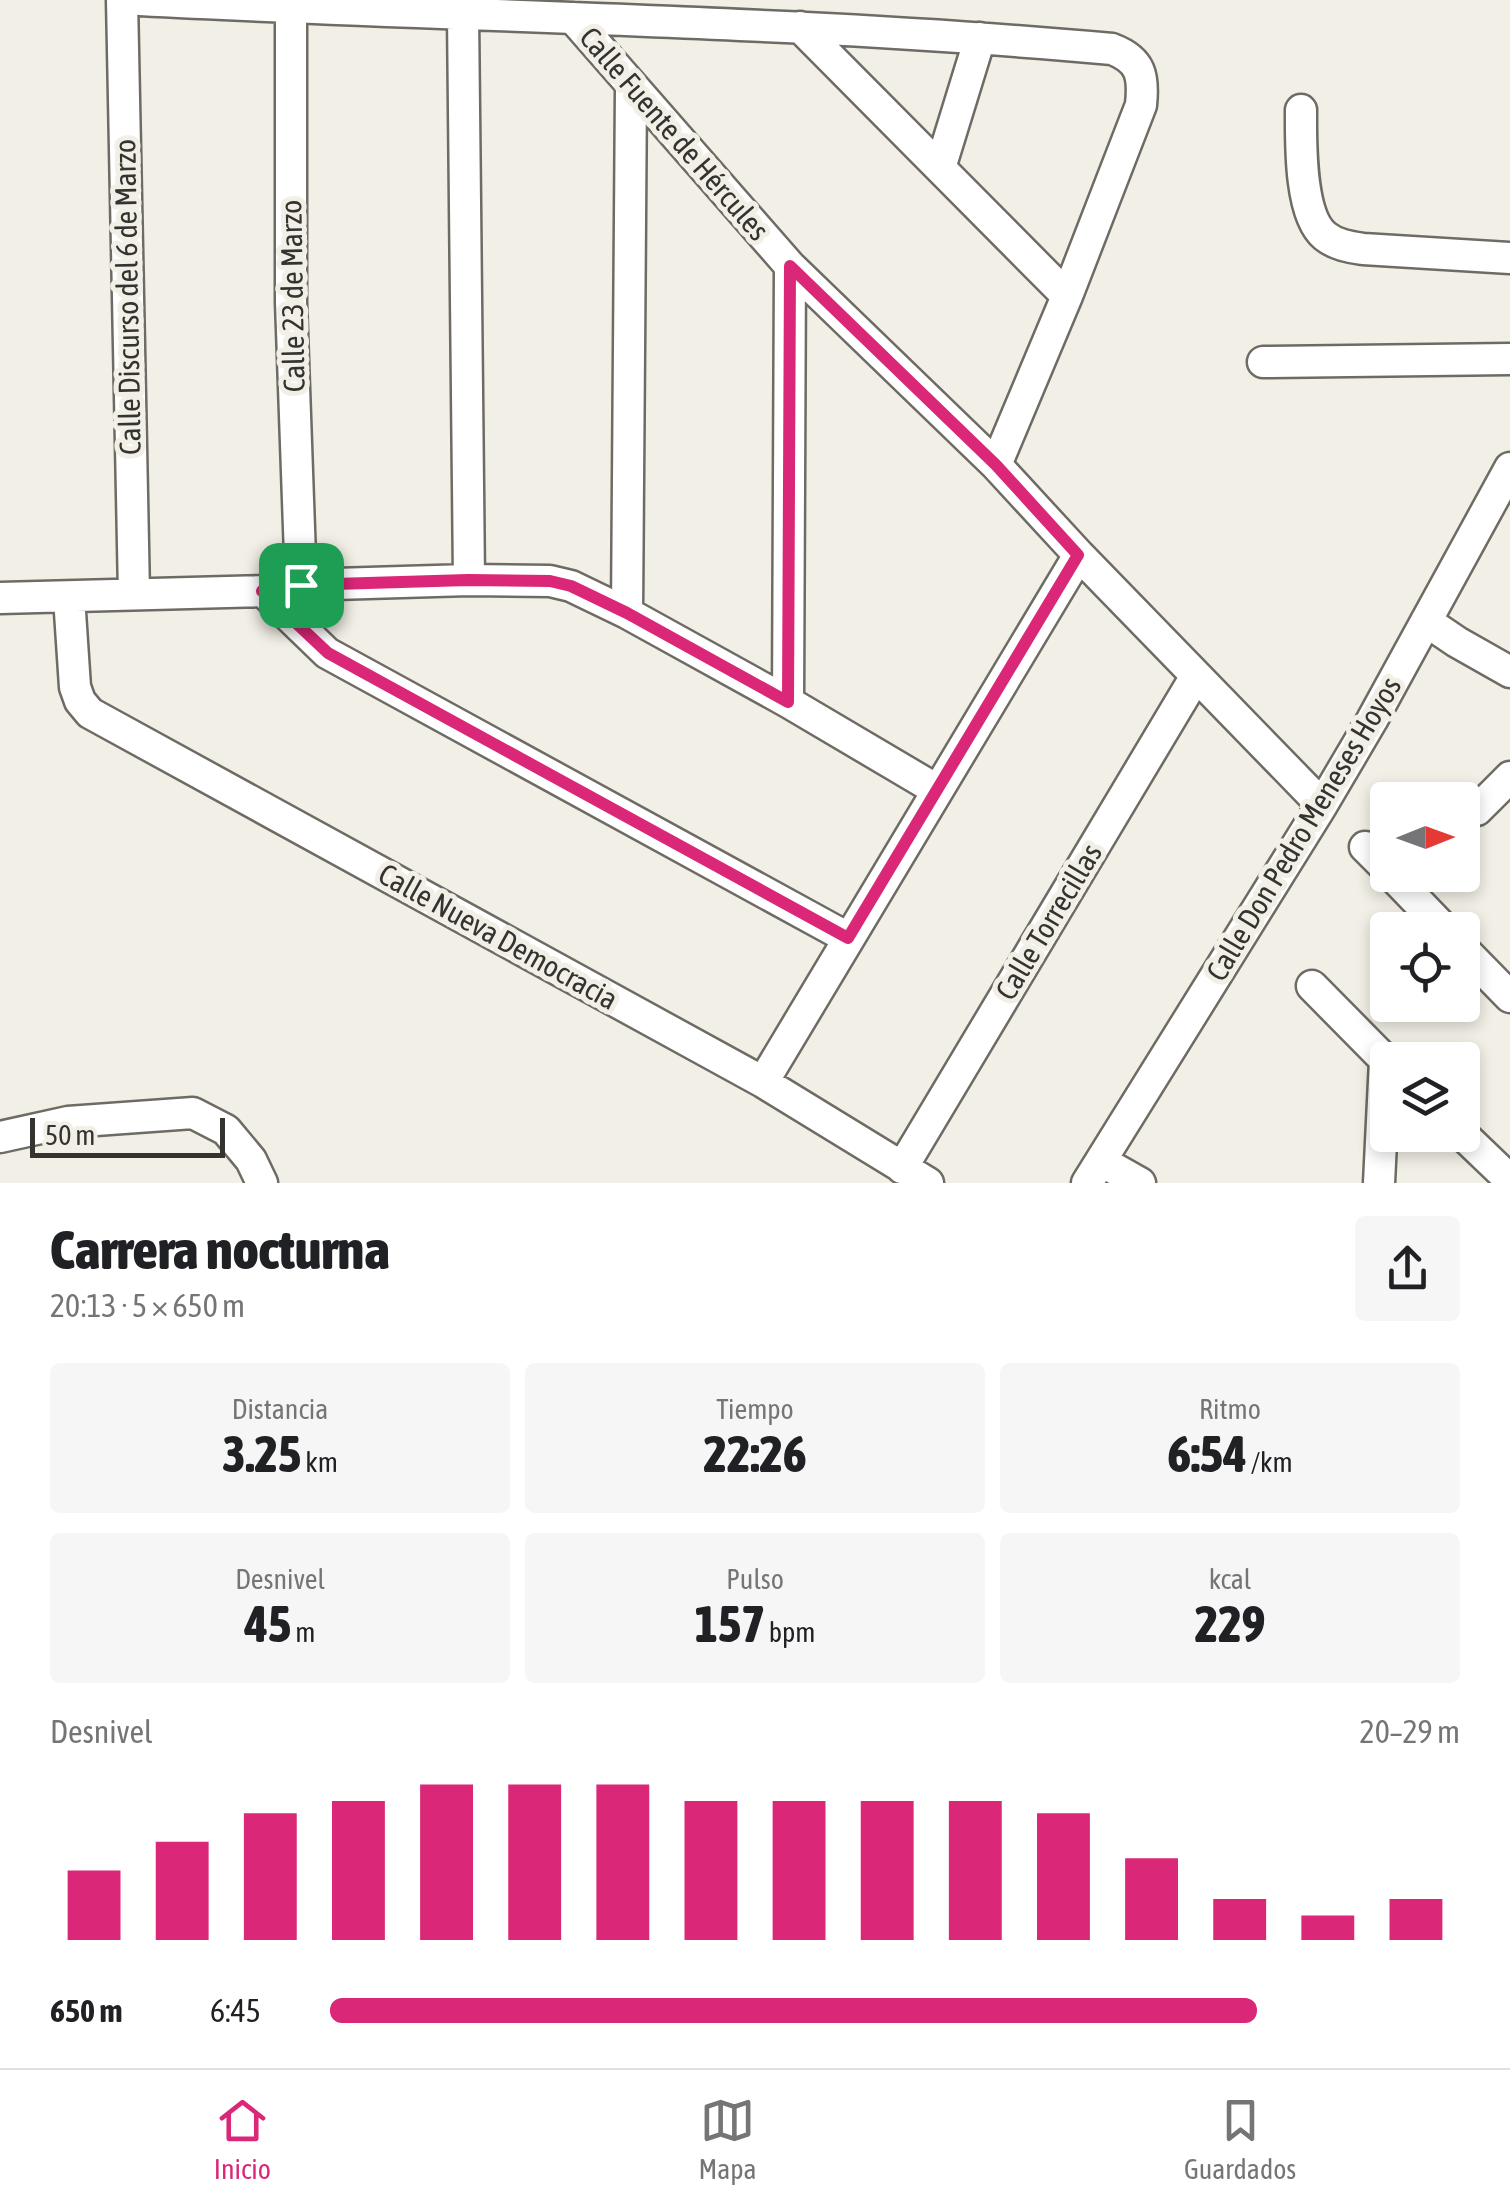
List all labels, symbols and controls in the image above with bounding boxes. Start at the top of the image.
street label: Calle Fuente de Hércules [573,20,776,247]
street label: Calle Discurso del 6 de Marzo [107,139,147,455]
street label: Calle 23 de Marzo [273,199,311,393]
pin [259,543,344,628]
icon: arrive [274,558,329,613]
street label: Calle Don Pedro Meneses Hoyos [1199,670,1407,987]
north arrow [1370,782,1480,892]
map controls [1370,782,1480,1152]
street label: Calle Torrecillas [988,837,1108,1006]
street label: Calle Nueva Democracia [373,856,624,1016]
button: locate [1370,912,1480,1022]
button: layers [1370,1042,1480,1152]
scale bar [30,1113,225,1158]
text: 50 m [45,1119,95,1151]
button: share [1355,1216,1460,1321]
text: Carrera nocturna [50,1218,390,1281]
text: 20:13 · 5 × 650 m [50,1287,245,1324]
text: Distancia [232,1393,328,1425]
text: Tiempo [716,1393,794,1425]
text: Ritmo [1199,1393,1261,1425]
text: 3.25 [222,1425,302,1483]
text: 22:26 [704,1425,806,1483]
text: 6:54 [1167,1425,1247,1483]
text: km [302,1446,338,1478]
text: /km [1247,1446,1293,1478]
text: Desnivel [235,1563,325,1595]
text: Pulso [726,1563,784,1595]
text: kcal [1209,1563,1251,1595]
text: 45 [245,1595,292,1653]
text: 157 [694,1595,765,1653]
text: 229 [1195,1595,1265,1653]
text: m [292,1616,316,1648]
text: bpm [765,1616,816,1648]
text: Desnivel [50,1713,153,1750]
text: 20–29 m [1360,1713,1460,1750]
text: 650 m [50,1992,123,2029]
text: 6:45 [210,1992,261,2029]
tab: Inicio [214,2093,271,2185]
tab: Mapa [698,2093,756,2185]
tab: Guardados [1184,2093,1296,2185]

